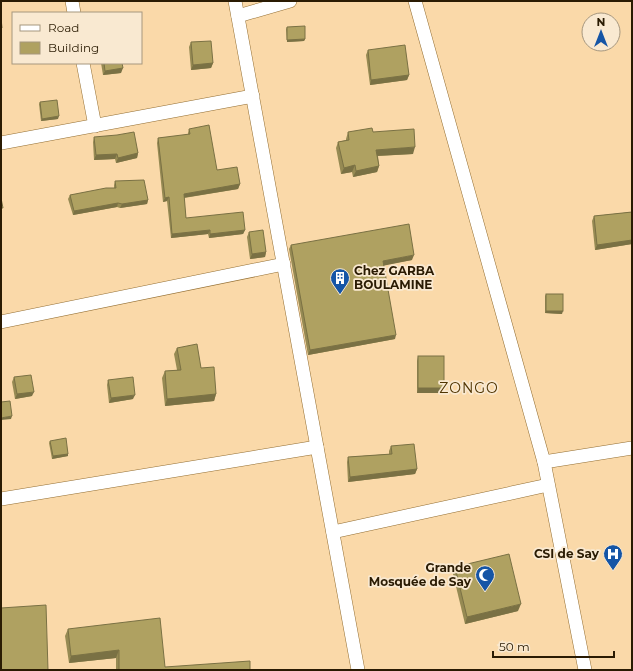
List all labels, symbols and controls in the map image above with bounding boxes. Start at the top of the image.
legend [12,12,142,64]
north arrow [581,12,621,52]
text: N [597,15,605,29]
text: Road [48,20,79,35]
text: Building [48,40,99,55]
place label: Chez GARBA BOULAMINE [354,263,435,292]
building icon: Chez GARBA BOULAMINE [329,267,351,295]
district label: ZONGO [439,379,499,397]
hospital icon: CSI de Say [602,543,624,571]
place label: CSI de Say [534,546,600,561]
place label: Grande Mosquée de Say [369,560,472,589]
mosque icon: Grande Mosquée de Say [474,564,496,592]
scale bar [493,633,614,659]
text: 50 m [499,639,530,654]

